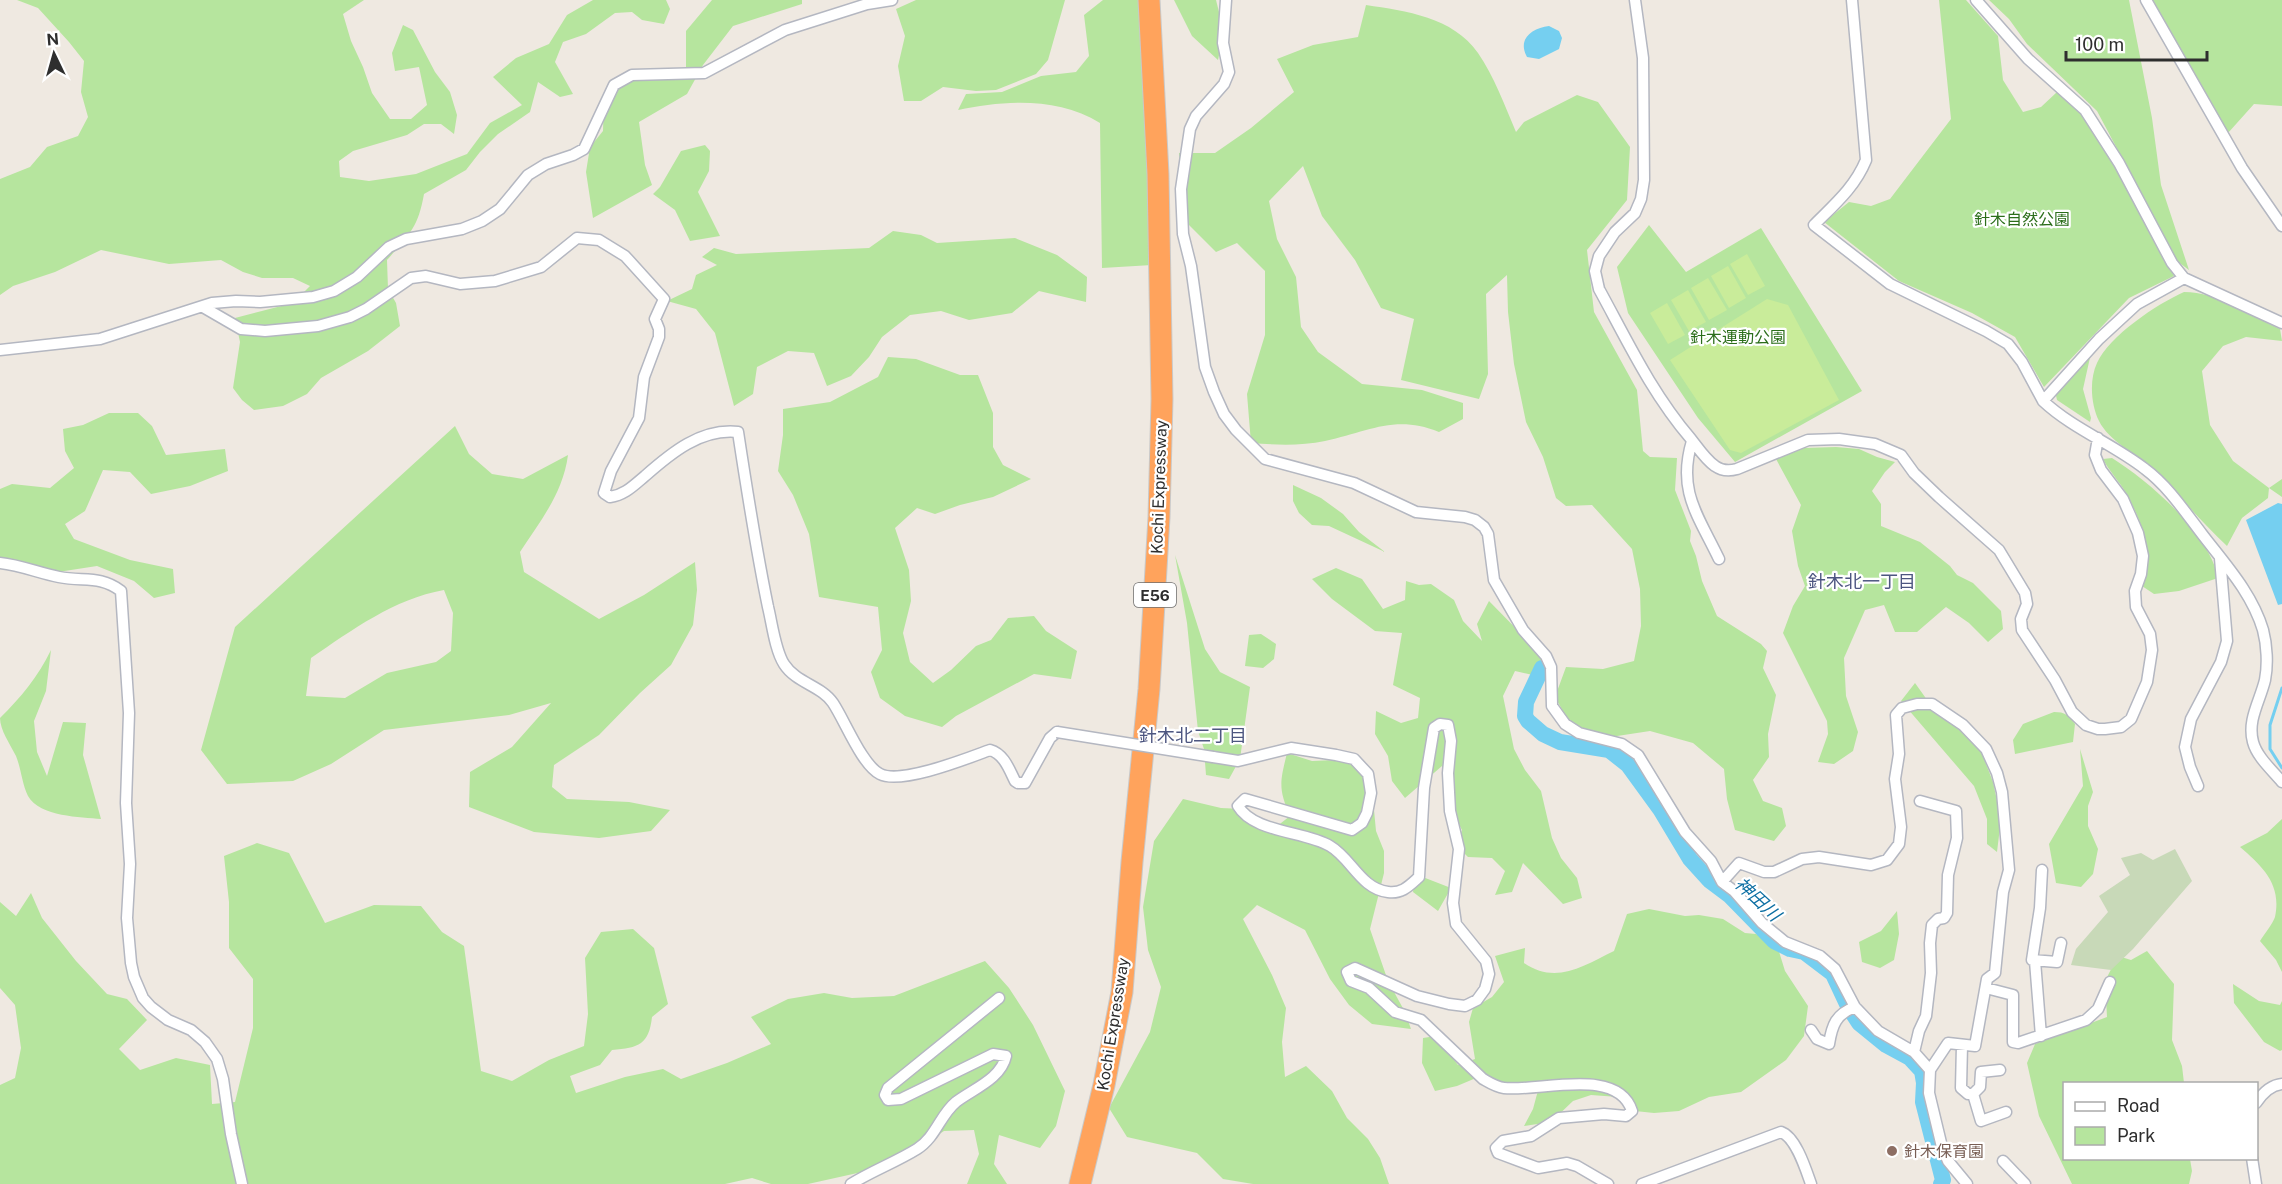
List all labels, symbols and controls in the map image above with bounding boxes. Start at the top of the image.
north arrow [24,24,84,84]
scale bar [2066,24,2207,62]
text: N [46,30,60,50]
text: 100 m [2075,34,2124,55]
park label: 針木自然公園 [1974,210,2070,229]
park label: 針木運動公園 [1690,328,1786,347]
street label: Kochi Expressway [1147,419,1171,554]
district label: 針木北一丁目 [1808,571,1916,592]
road number: E56 [1134,583,1176,607]
district label: 針木北二丁目 [1139,725,1247,746]
water label: 神田川 [1731,873,1786,926]
street label: Kochi Expressway [1093,956,1133,1092]
legend [2063,1082,2258,1160]
text: Road [2117,1095,2160,1116]
text: Park [2117,1125,2155,1146]
place label: 針木保育園 [1904,1142,1984,1161]
marker: 針木保育園 [1885,1144,1899,1158]

